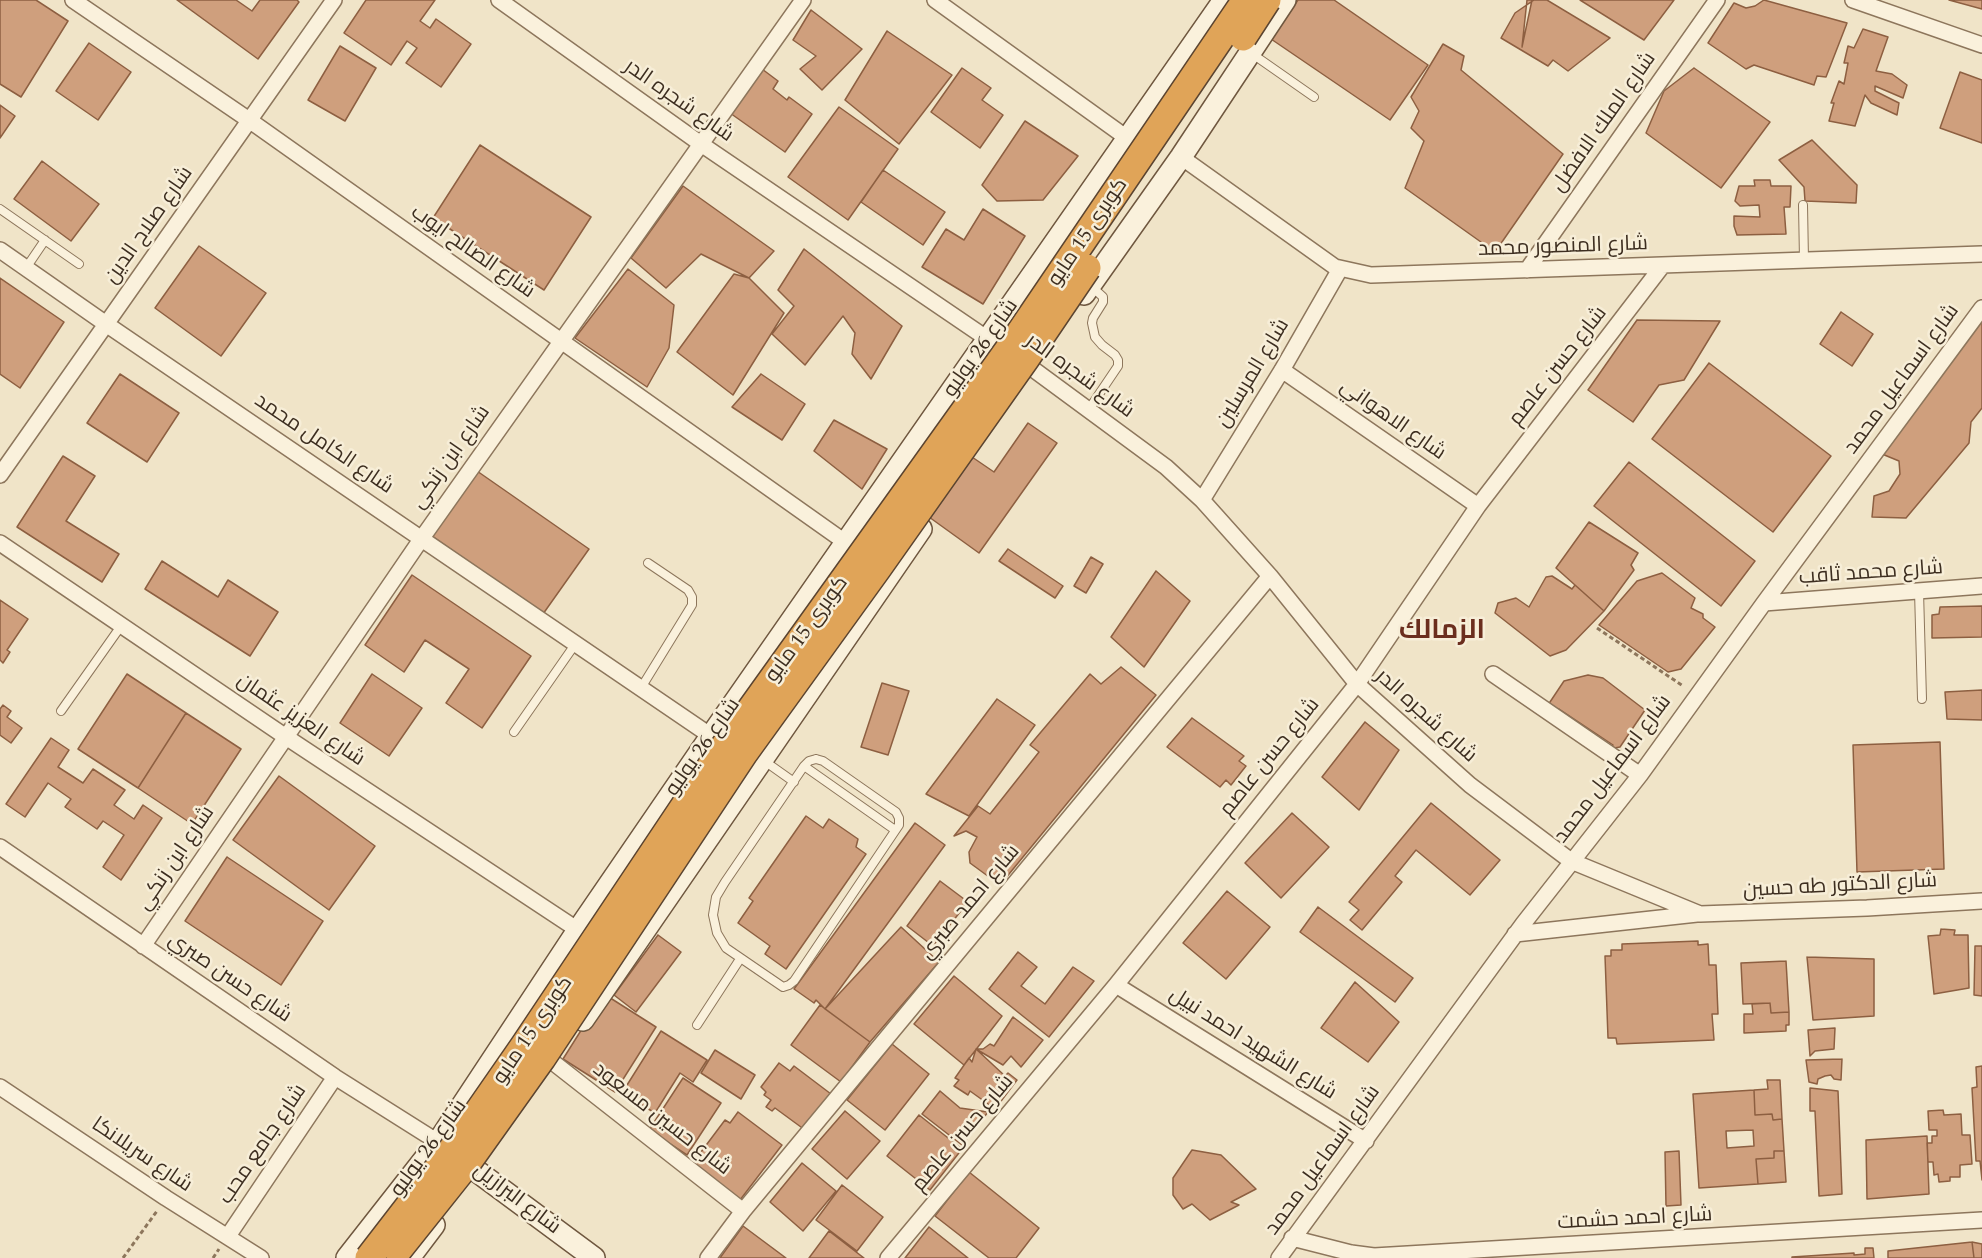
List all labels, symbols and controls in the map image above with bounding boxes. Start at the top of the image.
street label: شارع الملك الافضل [1547,48,1663,198]
street label: شارع شجره الدر [618,55,738,149]
street label: شارع صلاح الدين [100,162,200,290]
street label: كوبرى 15 مايو [1044,174,1134,292]
street label: شارع الصالح ايوب [405,201,539,305]
street label: شارع المنصور محمد [1478,232,1648,264]
street label: شارع 26 يوليو [939,295,1025,403]
street label: شارع اسماعيل محمد [1840,300,1966,460]
street label: شارع حسن عاصم [1504,302,1614,432]
street label: شارع المرسلين [1212,315,1296,433]
street label: شارع شجره الدر [1020,329,1138,425]
street label: شارع الاهواني [1334,375,1450,467]
street label: شارع الكامل محمد [249,389,397,501]
street label: شارع ابن زنكي [407,401,497,515]
street label: شارع محمد ثاقب [1798,556,1944,592]
street label: كوبرى 15 مايو [761,572,855,688]
district label: الزمالك [1399,617,1485,649]
street label: شارع شجره الدر [1369,665,1481,769]
street label: شارع العزيز عثمان [231,669,369,773]
street label: شارع اسماعيل محمد [1550,691,1678,849]
street label: شارع 26 يوليو [661,694,747,802]
street label: شارع حسن عاصم [1216,694,1326,822]
street label: شارع ابن زنكي [133,802,221,916]
street label: شارع احمد صبري [916,840,1026,966]
street label: شارع الدكتور طه حسين [1742,869,1938,905]
street label: شارع حسن صبري [162,928,296,1030]
street label: كوبرى 15 مايو [489,972,579,1090]
street label: شارع الشهيد احمد نبيل [1164,983,1340,1107]
street label: شارع حسين مسعود [587,1058,735,1182]
street label: شارع حسن عاصم [908,1070,1020,1198]
street label: شارع جامع محب [215,1080,313,1210]
street label: شارع اسماعيل محمد [1261,1081,1387,1241]
street label: شارع 26 يوليو [386,1095,474,1203]
street label: شارع سريلانكا [86,1113,196,1199]
street label: شارع البرازيل [467,1159,565,1241]
street label: شارع احمد حشمت [1557,1203,1713,1237]

